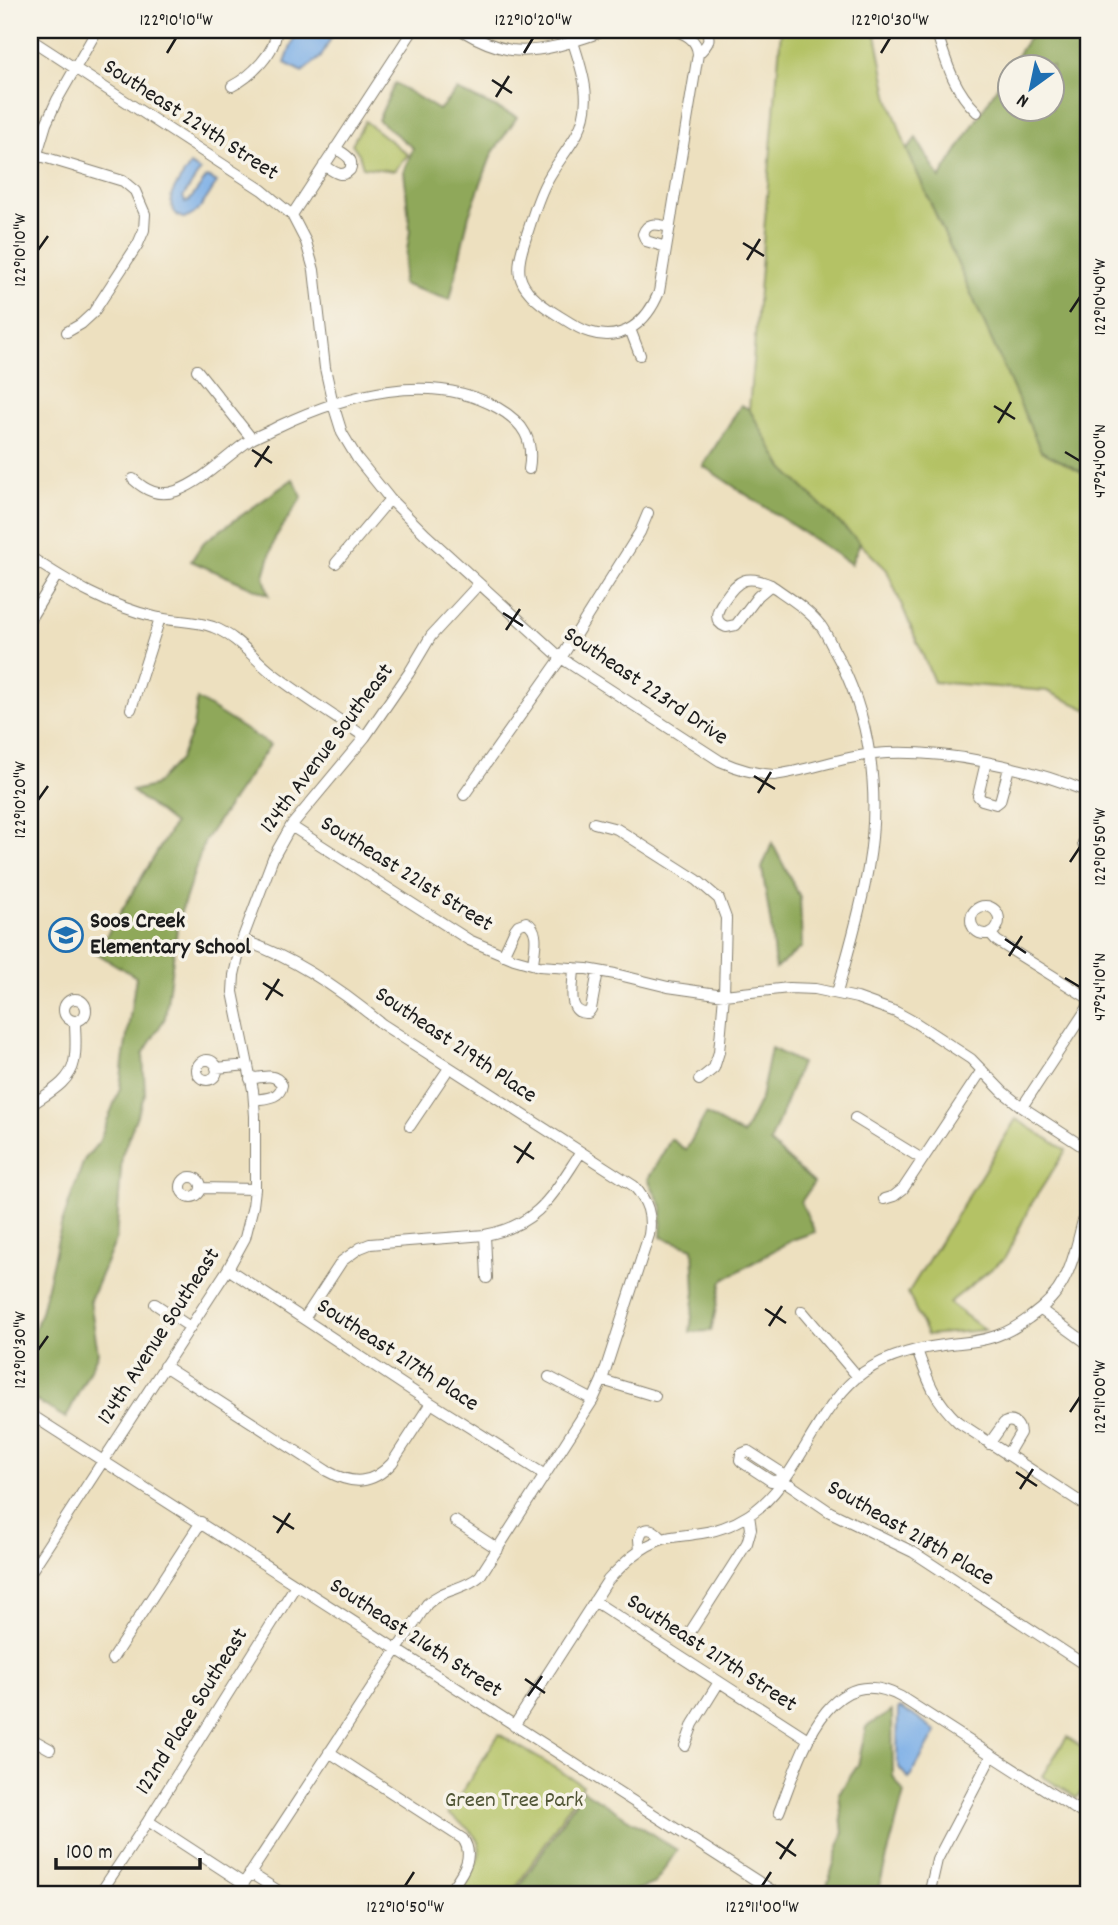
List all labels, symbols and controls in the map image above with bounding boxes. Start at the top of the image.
text: 122°10'10"W [139,9,213,34]
text: 122°10'20"W [494,9,572,34]
text: 122°10'30"W [851,9,929,34]
street label: Southeast 224th Street [96,52,284,190]
north arrow [996,52,1066,122]
text: N [1012,85,1035,113]
text: 122°10'10"W [9,213,34,287]
text: 122°10'40"W [1089,258,1114,335]
text: 47°24'00"N [1089,424,1114,498]
street label: Southeast 223rd Drive [556,619,734,755]
street label: 124th Avenue Southeast [253,657,403,841]
text: 122°10'20"W [9,761,34,839]
text: 122°10'50"W [1089,808,1114,886]
street label: Southeast 221st Street [313,809,499,941]
place label: Soos Creek Elementary School [90,906,251,965]
school or university icon: Soos Creek Elementary School [47,916,85,954]
text: 47°24'10"N [1089,953,1114,1021]
street label: Southeast 219th Place [367,979,543,1113]
street label: 124th Avenue Southeast [90,1242,230,1432]
street label: Southeast 217th Place [309,1291,485,1421]
text: 122°10'30"W [9,1311,34,1389]
text: 122°11'00"W [1089,1360,1114,1434]
street label: Southeast 218th Place [820,1473,1000,1595]
street label: Southeast 216th Street [322,1571,508,1707]
street label: Southeast 217th Street [619,1586,803,1722]
street label: 122nd Place Southeast [128,1622,258,1802]
park label: Green Tree Park [445,1785,583,1818]
scale bar [56,1827,200,1871]
text: 100 m [66,1839,113,1869]
text: 122°10'50"W [366,1896,444,1921]
text: 122°11'00"W [725,1896,799,1921]

